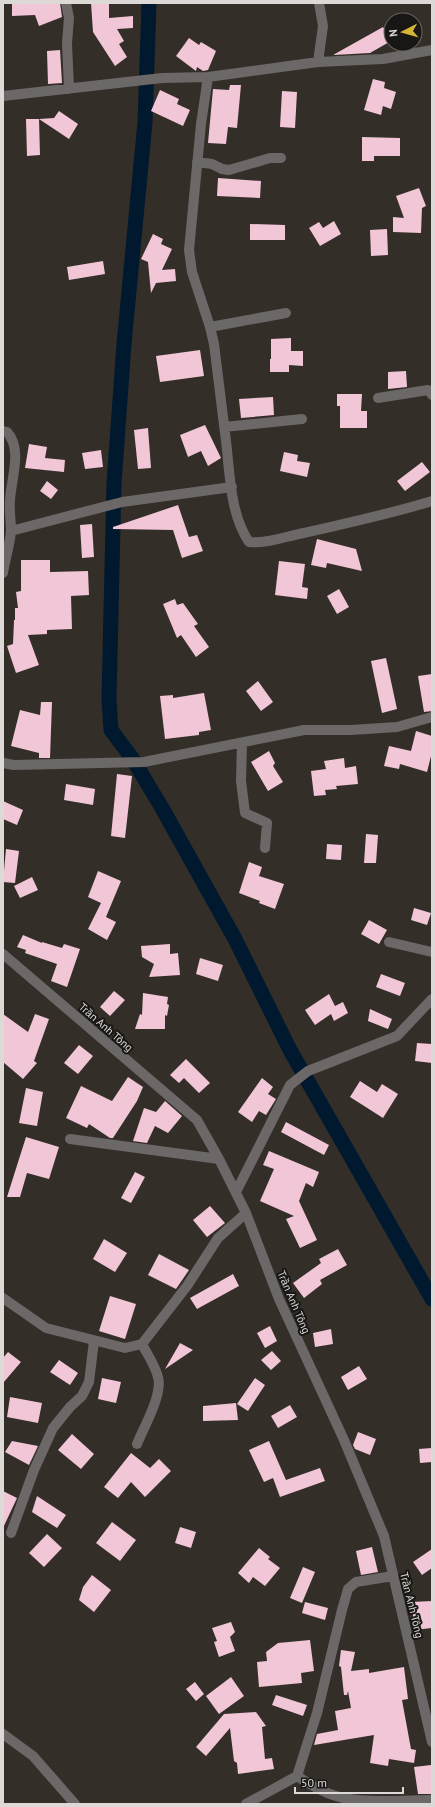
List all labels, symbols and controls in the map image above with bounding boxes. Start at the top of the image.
north arrow [383,12,423,52]
text: N [386,29,400,37]
street label: Trần Anh Tông [76,1000,136,1054]
street label: Trần Anh Tông [274,1268,314,1336]
street label: Trần Anh Tông [397,1571,427,1639]
scale bar [295,1769,403,1795]
text: 50 m [301,1775,327,1790]

